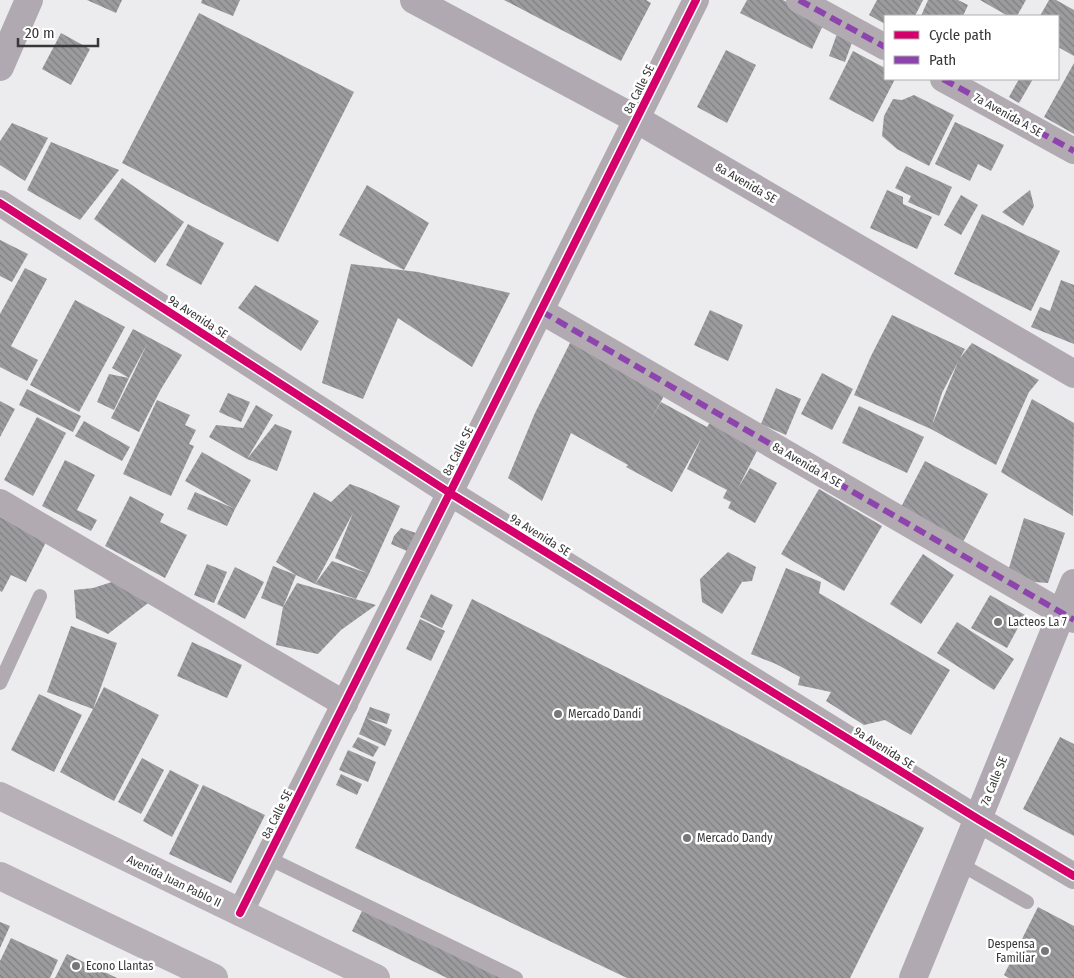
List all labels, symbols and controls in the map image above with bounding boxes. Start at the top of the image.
scale bar [18,15,98,47]
legend [884,15,1059,80]
text: 20 m [25,24,55,42]
text: Cycle path [929,26,992,44]
text: Path [929,51,956,69]
street label: 8a Calle SE [621,62,657,116]
street label: 7a Avenida A SE [971,90,1045,140]
street label: 8a Avenida SE [713,160,779,206]
street label: 9a Avenida SE [166,293,231,342]
street label: 8a Calle SE [440,424,476,478]
street label: 8a Avenida A SE [770,440,844,491]
street label: 9a Avenida SE [507,511,573,559]
place label: Lacteos La 7 [1008,615,1067,629]
marker: Lacteos La 7 [992,616,1004,628]
place label: Mercado Dandi [568,707,641,721]
marker: Mercado Dandi [552,708,564,720]
street label: 9a Avenida SE [851,724,917,772]
street label: 7a Calle SE [978,754,1010,808]
street label: 8a Calle SE [259,787,295,841]
place label: Mercado Dandy [697,831,773,845]
marker: Mercado Dandy [681,832,693,844]
street label: Avenida Juan Pablo II [125,852,223,910]
place label: Despensa Familiar [987,937,1036,965]
marker: Despensa Familiar [1039,945,1051,957]
place label: Econo Llantas [86,959,153,973]
marker: Econo Llantas [70,960,82,972]

